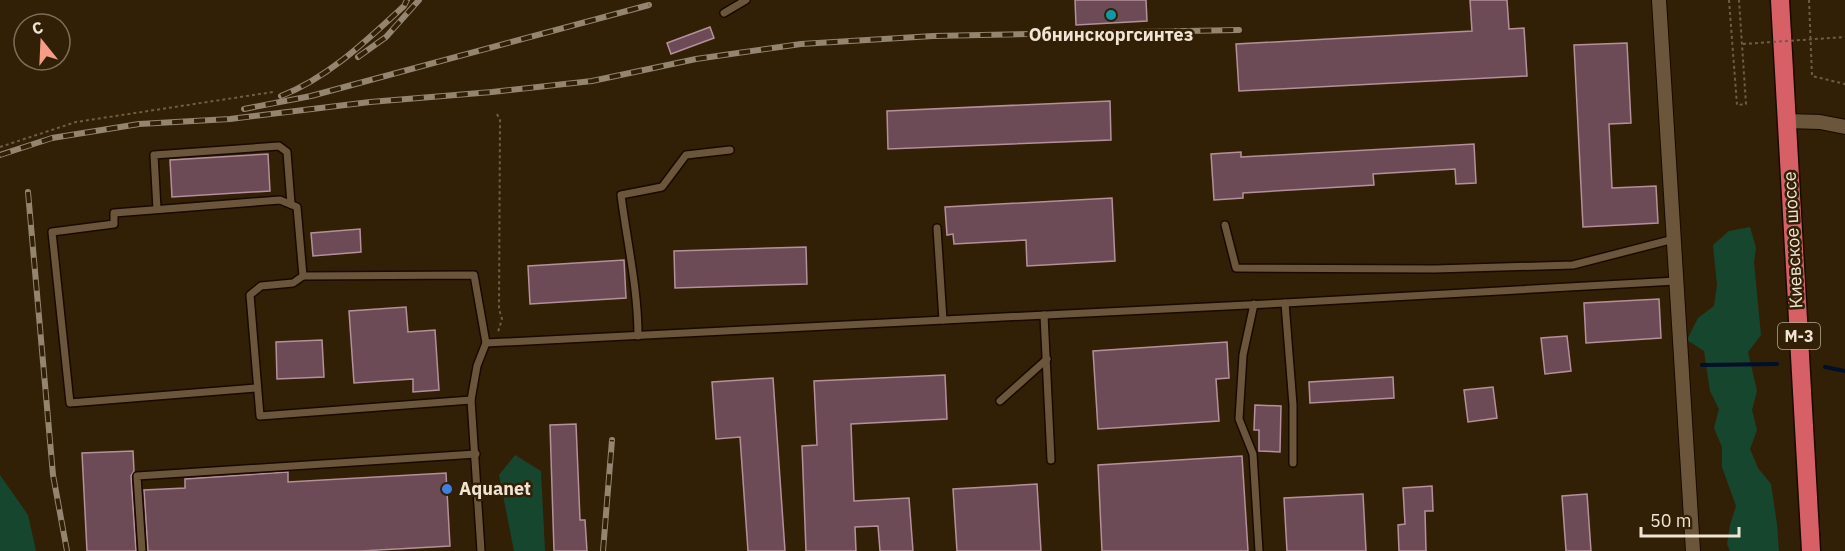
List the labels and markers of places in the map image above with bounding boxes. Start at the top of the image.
marker: Обнинскоргсинтез [1104,8,1118,22]
place label: Обнинскоргсинтез [1029,23,1193,46]
place label: Aquanet [459,477,531,500]
marker: Aquanet [440,482,454,496]

